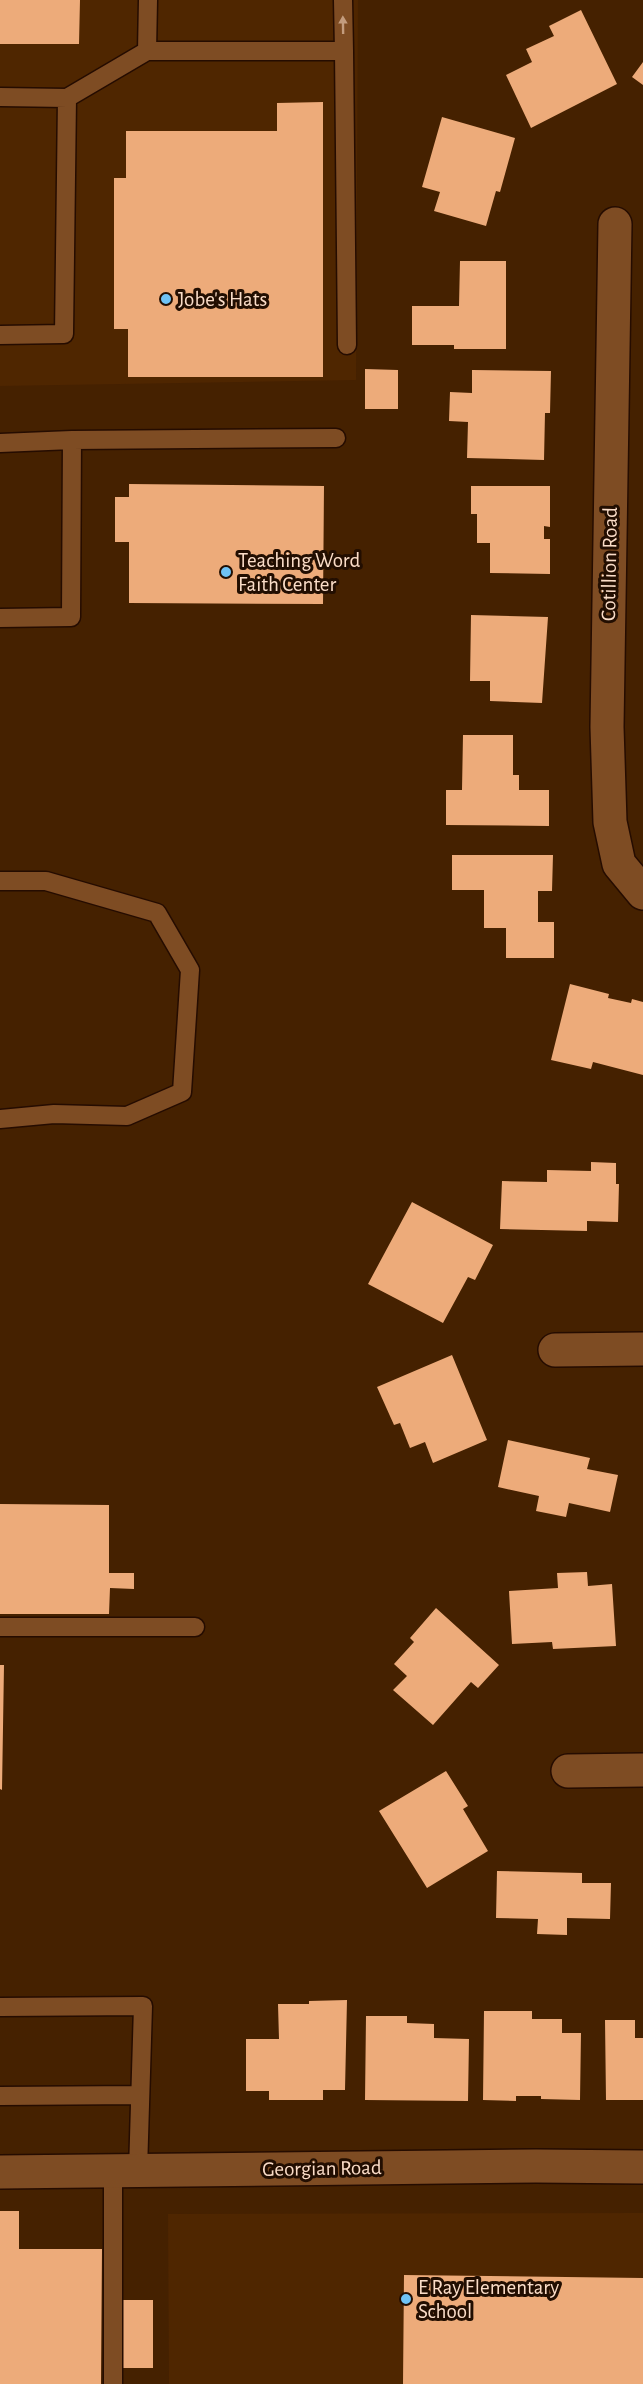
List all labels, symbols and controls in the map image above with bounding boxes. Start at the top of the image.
one-way arrow [338,16,348,35]
place label: Jobe's Hats [178,289,267,310]
marker: Jobe's Hats [159,292,173,306]
street label: Cotillion Road [598,507,621,621]
place label: Teaching Word Faith Center [238,550,361,595]
marker: Teaching Word Faith Center [219,565,233,579]
street label: Georgian Road [262,2157,382,2180]
place label: E Ray Elementary School [418,2277,559,2322]
marker: E Ray Elementary School [399,2292,413,2306]

